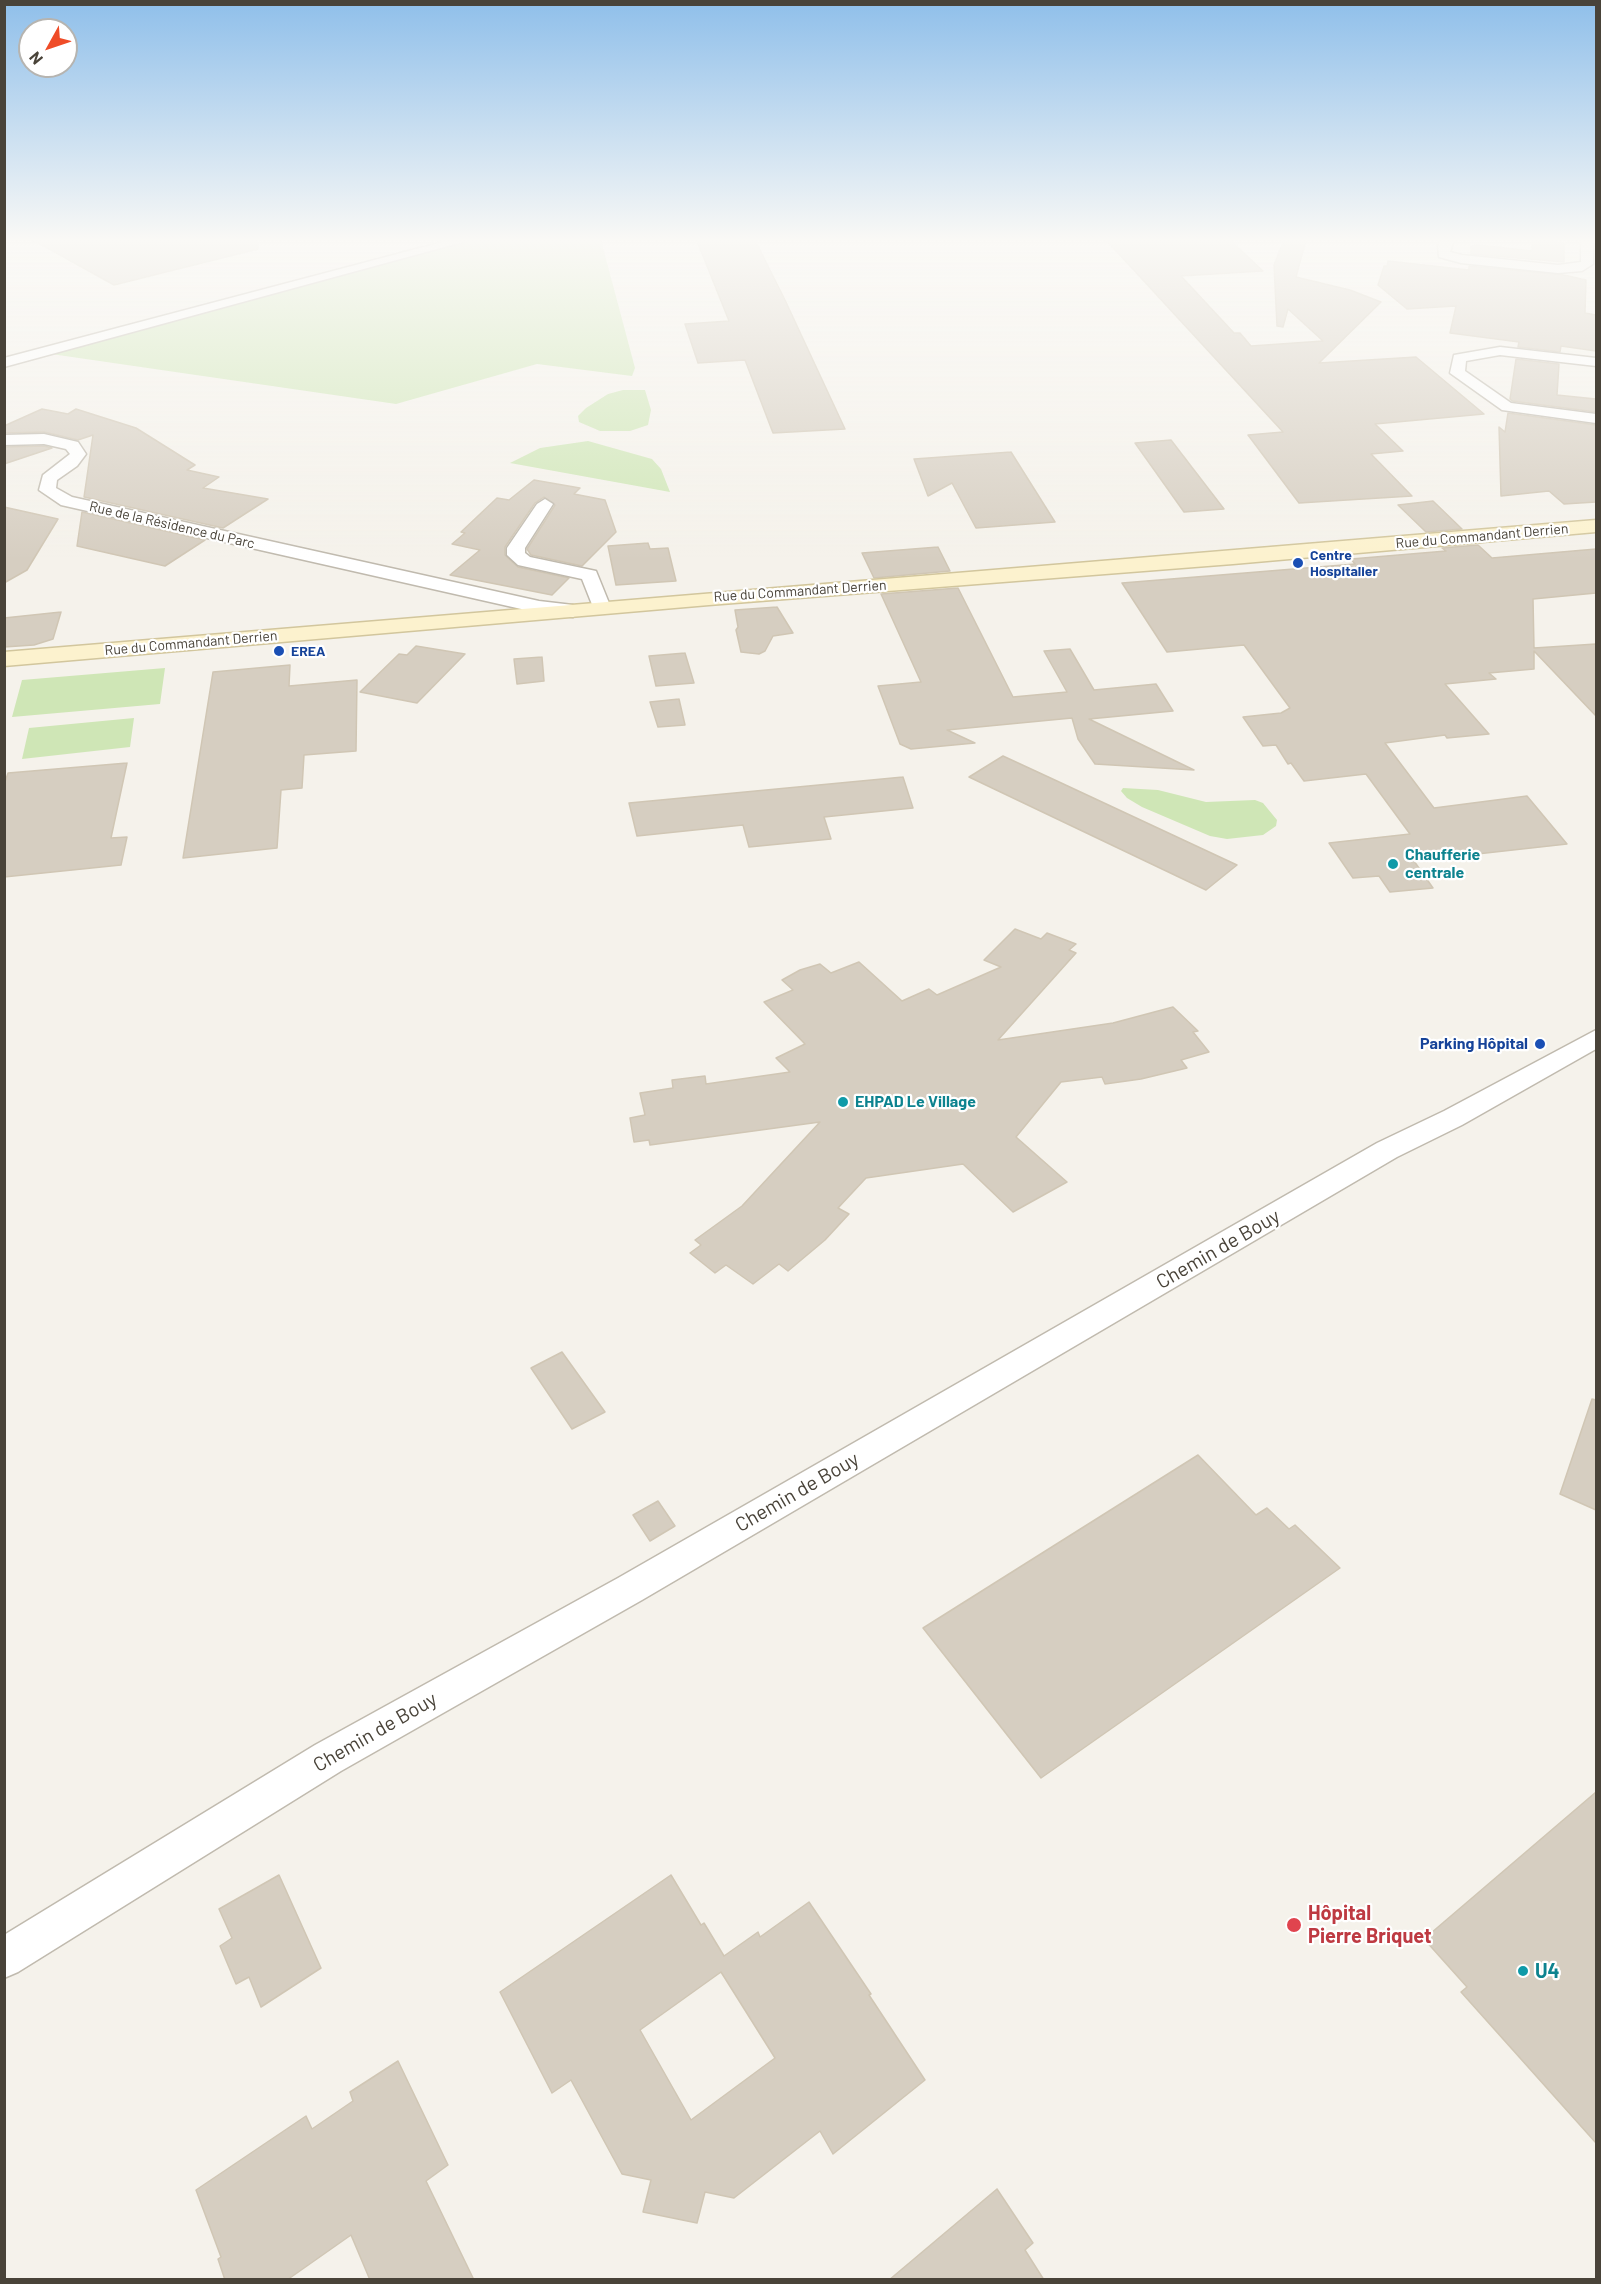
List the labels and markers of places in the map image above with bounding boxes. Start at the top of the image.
place label: Centre Hospitalier [1310,547,1378,580]
marker: Centre Hospitalier [1291,556,1305,570]
place label: EREA [291,643,325,659]
marker: EREA [272,644,286,658]
place label: Chaufferie centrale [1405,845,1480,883]
marker: Chaufferie centrale [1386,857,1400,871]
place label: Parking Hôpital [1420,1034,1528,1054]
marker: Parking Hôpital [1533,1037,1547,1051]
place label: EHPAD Le Village [855,1092,976,1112]
marker: EHPAD Le Village [836,1095,850,1109]
place label: Hôpital Pierre Briquet [1308,1901,1432,1948]
marker: Hôpital Pierre Briquet [1285,1916,1303,1934]
place label: U4 [1535,1959,1560,1983]
marker: U4 [1516,1964,1530,1978]

